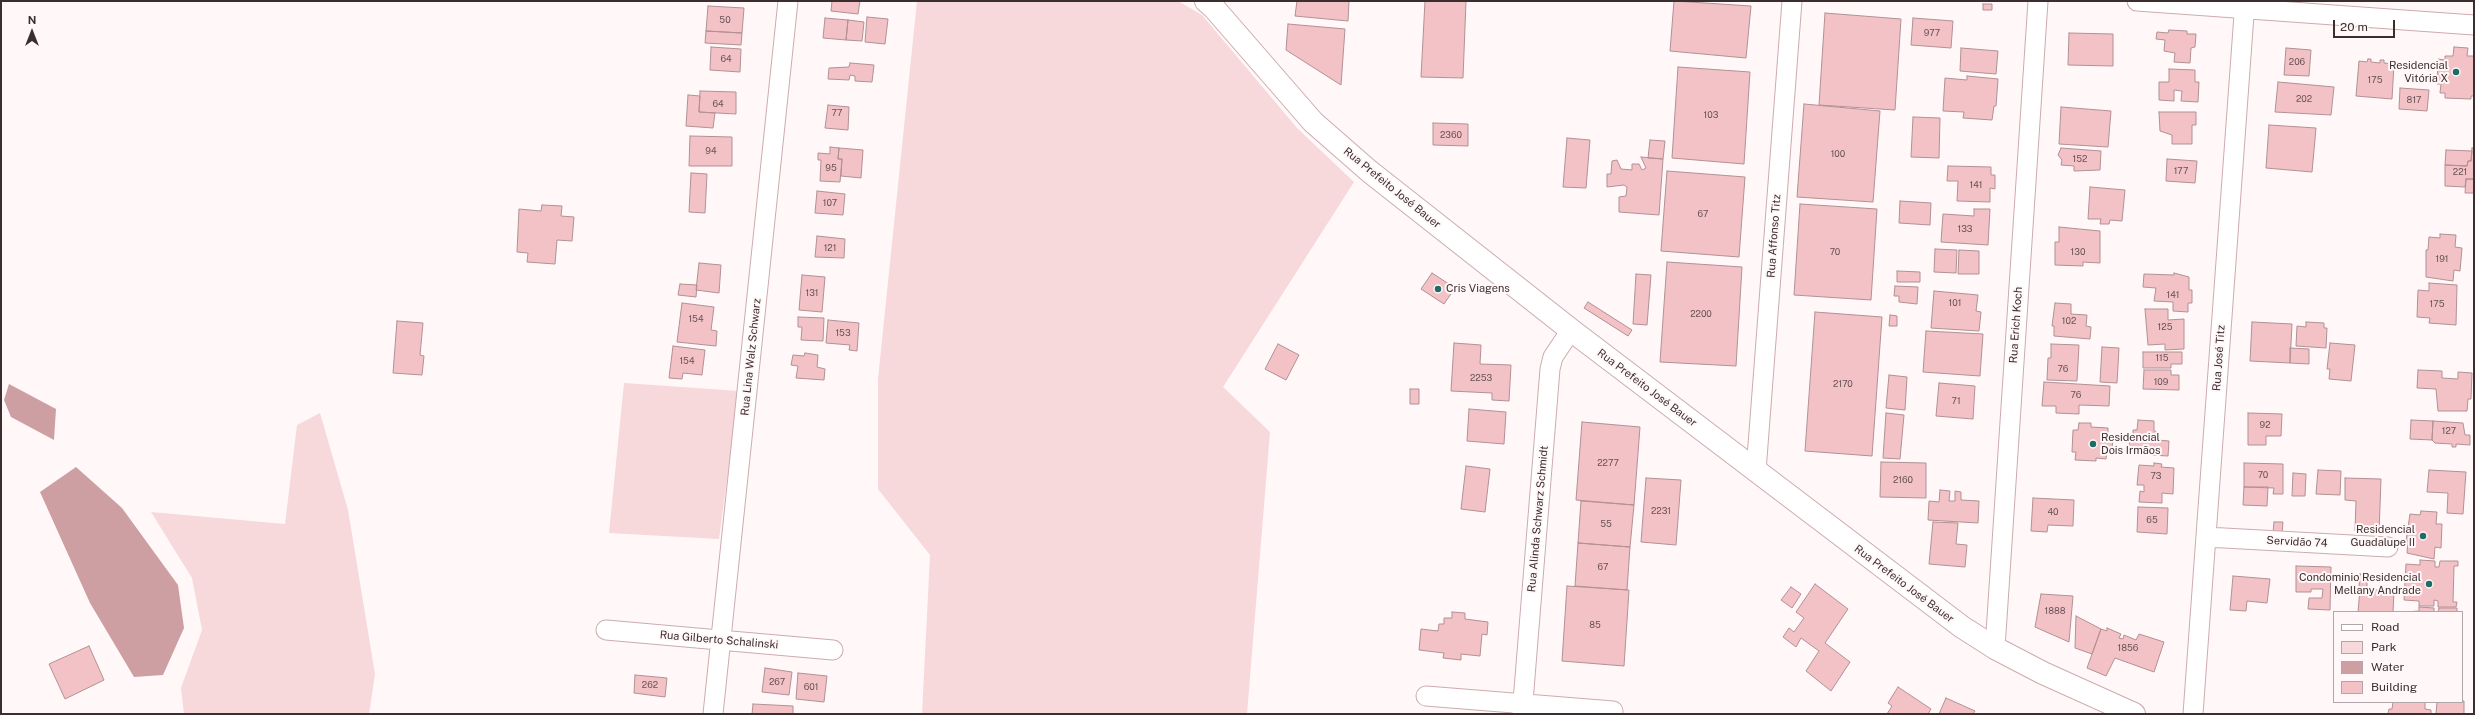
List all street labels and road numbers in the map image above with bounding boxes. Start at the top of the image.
street label: Rua Prefeito José Bauer [1341,145,1443,231]
street label: Rua Affonso Titz [1764,194,1784,278]
street label: Rua Erich Koch [2007,286,2025,364]
street label: Rua Lina Walz Schwarz [738,298,764,416]
street label: Rua José Titz [2210,325,2228,391]
street label: Rua Prefeito José Bauer [1595,346,1699,430]
street label: Rua Alinda Schwarz Schmidt [1525,445,1551,593]
street label: Servidão 74 [2266,534,2328,550]
street label: Rua Prefeito José Bauer [1852,542,1956,626]
street label: Rua Gilberto Schalinski [659,628,779,652]

